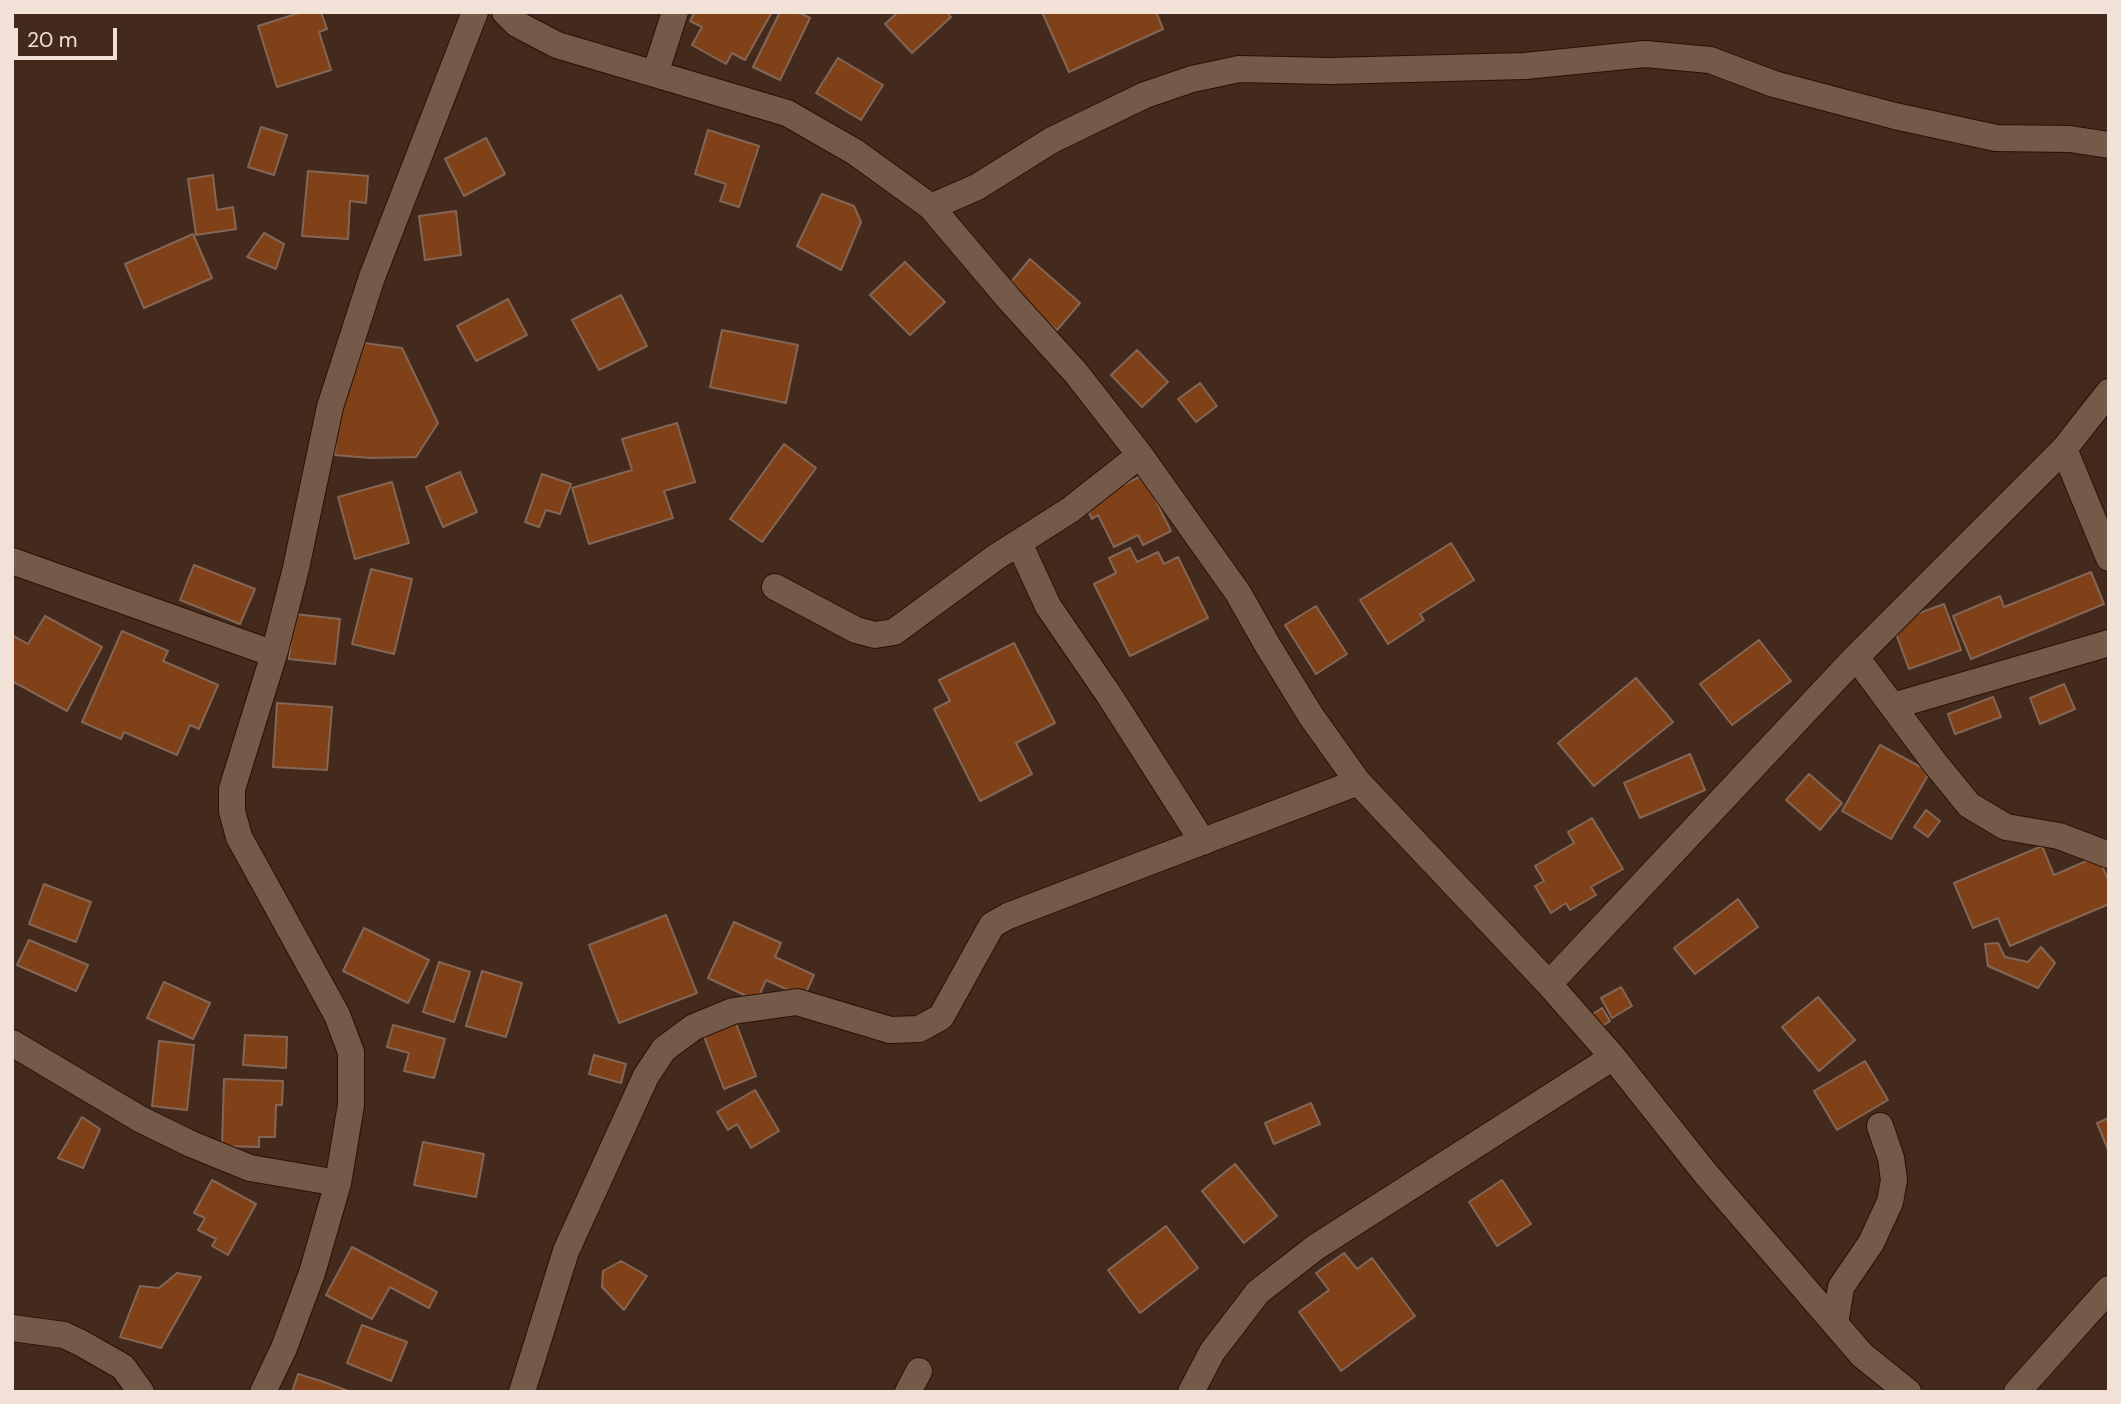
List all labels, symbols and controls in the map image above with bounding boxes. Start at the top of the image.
scale bar [18,14,121,58]
text: 20 m [27,26,78,54]

